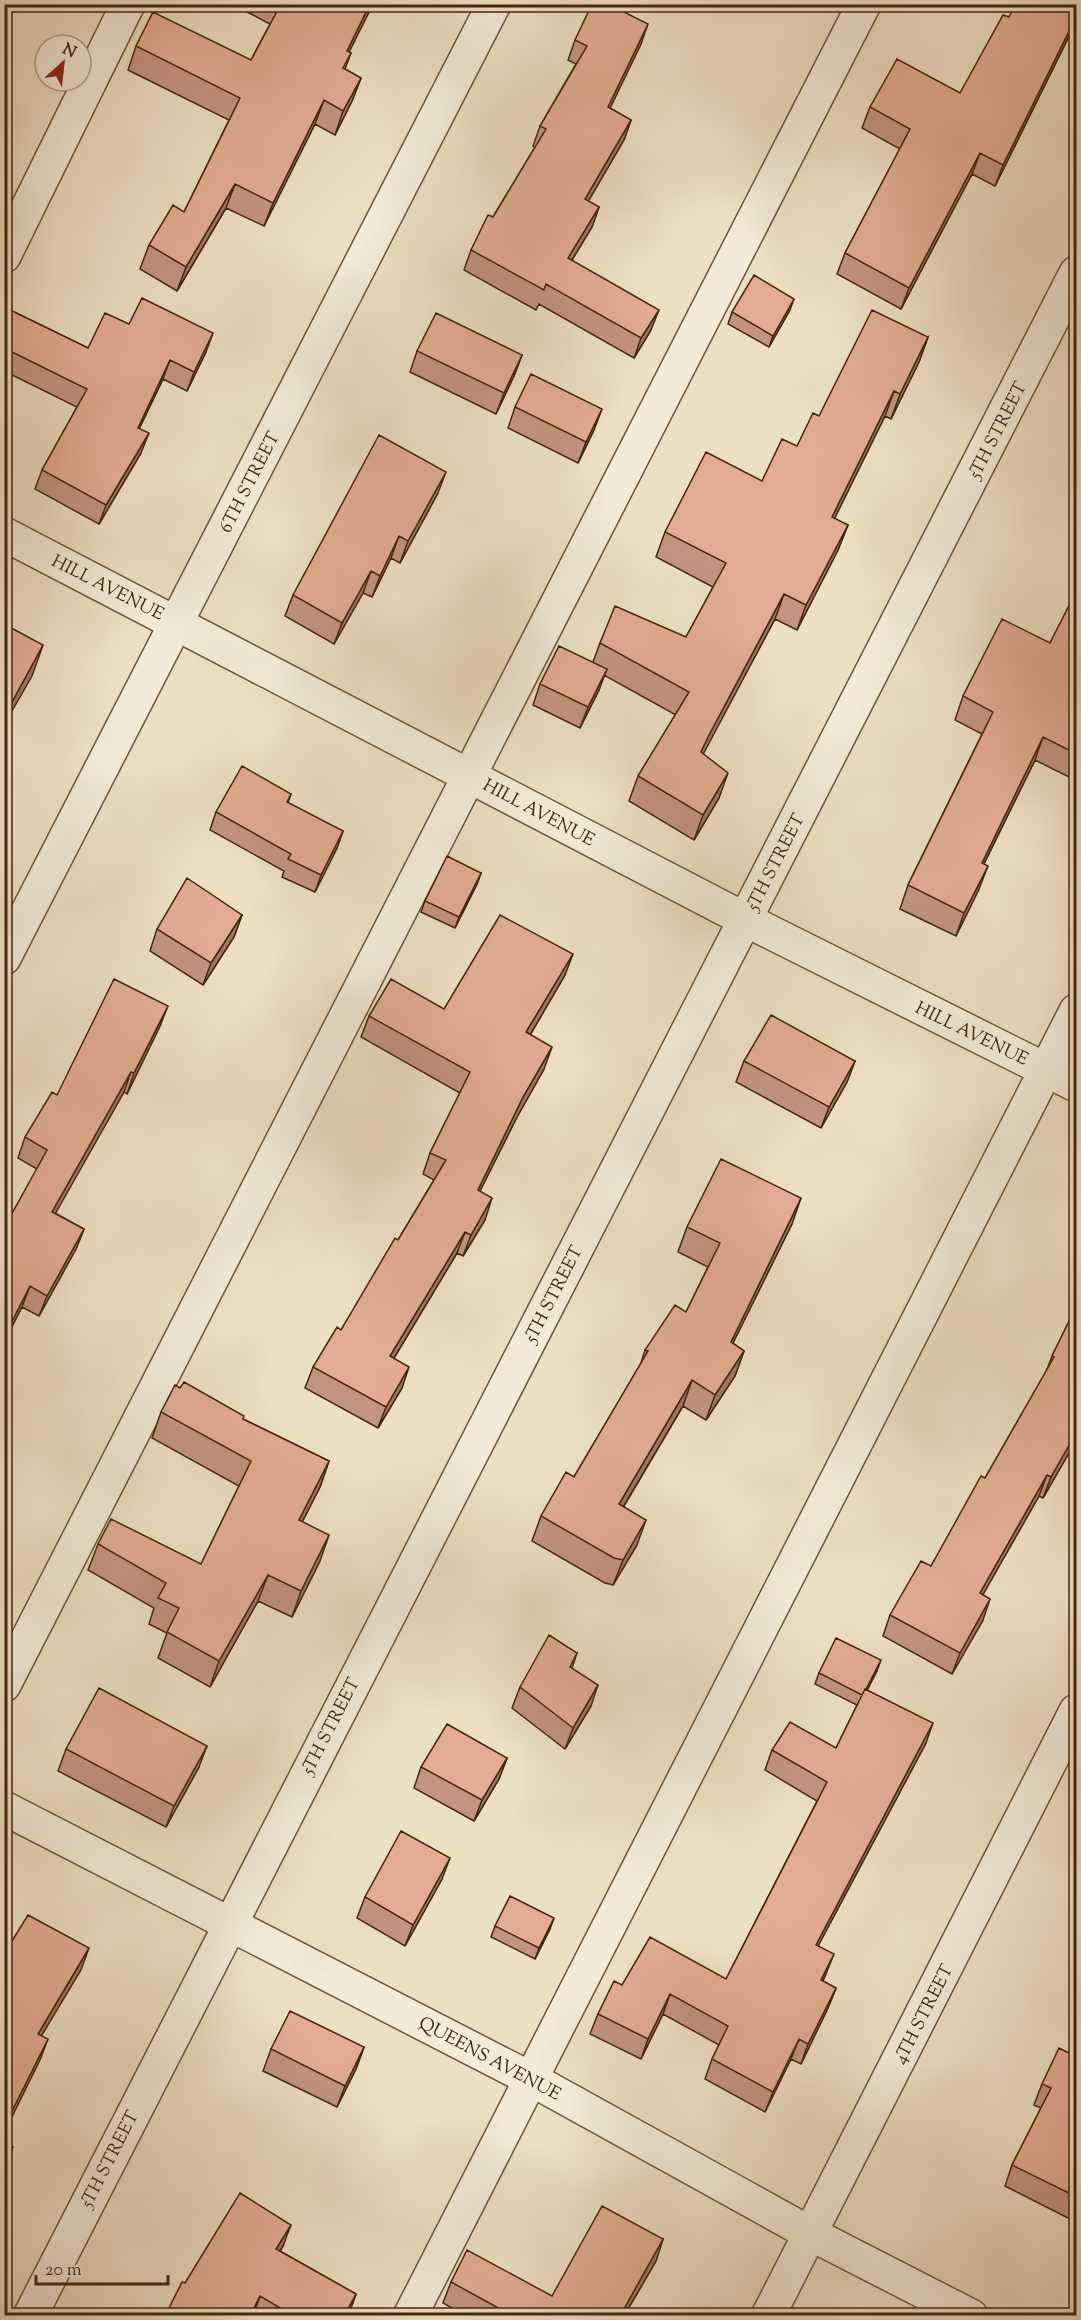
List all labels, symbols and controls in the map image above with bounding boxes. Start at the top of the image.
north arrow [33,33,93,93]
text: N [58,39,80,65]
street label: 5TH STREET [963,377,1035,485]
street label: 6TH STREET [214,428,288,538]
street label: HILL AVENUE [46,549,168,628]
street label: HILL AVENUE [478,773,599,854]
street label: 5TH STREET [741,809,813,917]
street label: HILL AVENUE [910,996,1032,1074]
street label: 5TH STREET [519,1241,591,1349]
street label: 5TH STREET [296,1673,368,1781]
street label: 4TH STREET [888,1960,961,2069]
street label: QUEENS AVENUE [413,2011,565,2108]
street label: 5TH STREET [75,2106,147,2214]
scale bar [36,2248,168,2286]
text: 20 m [45,2258,82,2284]

